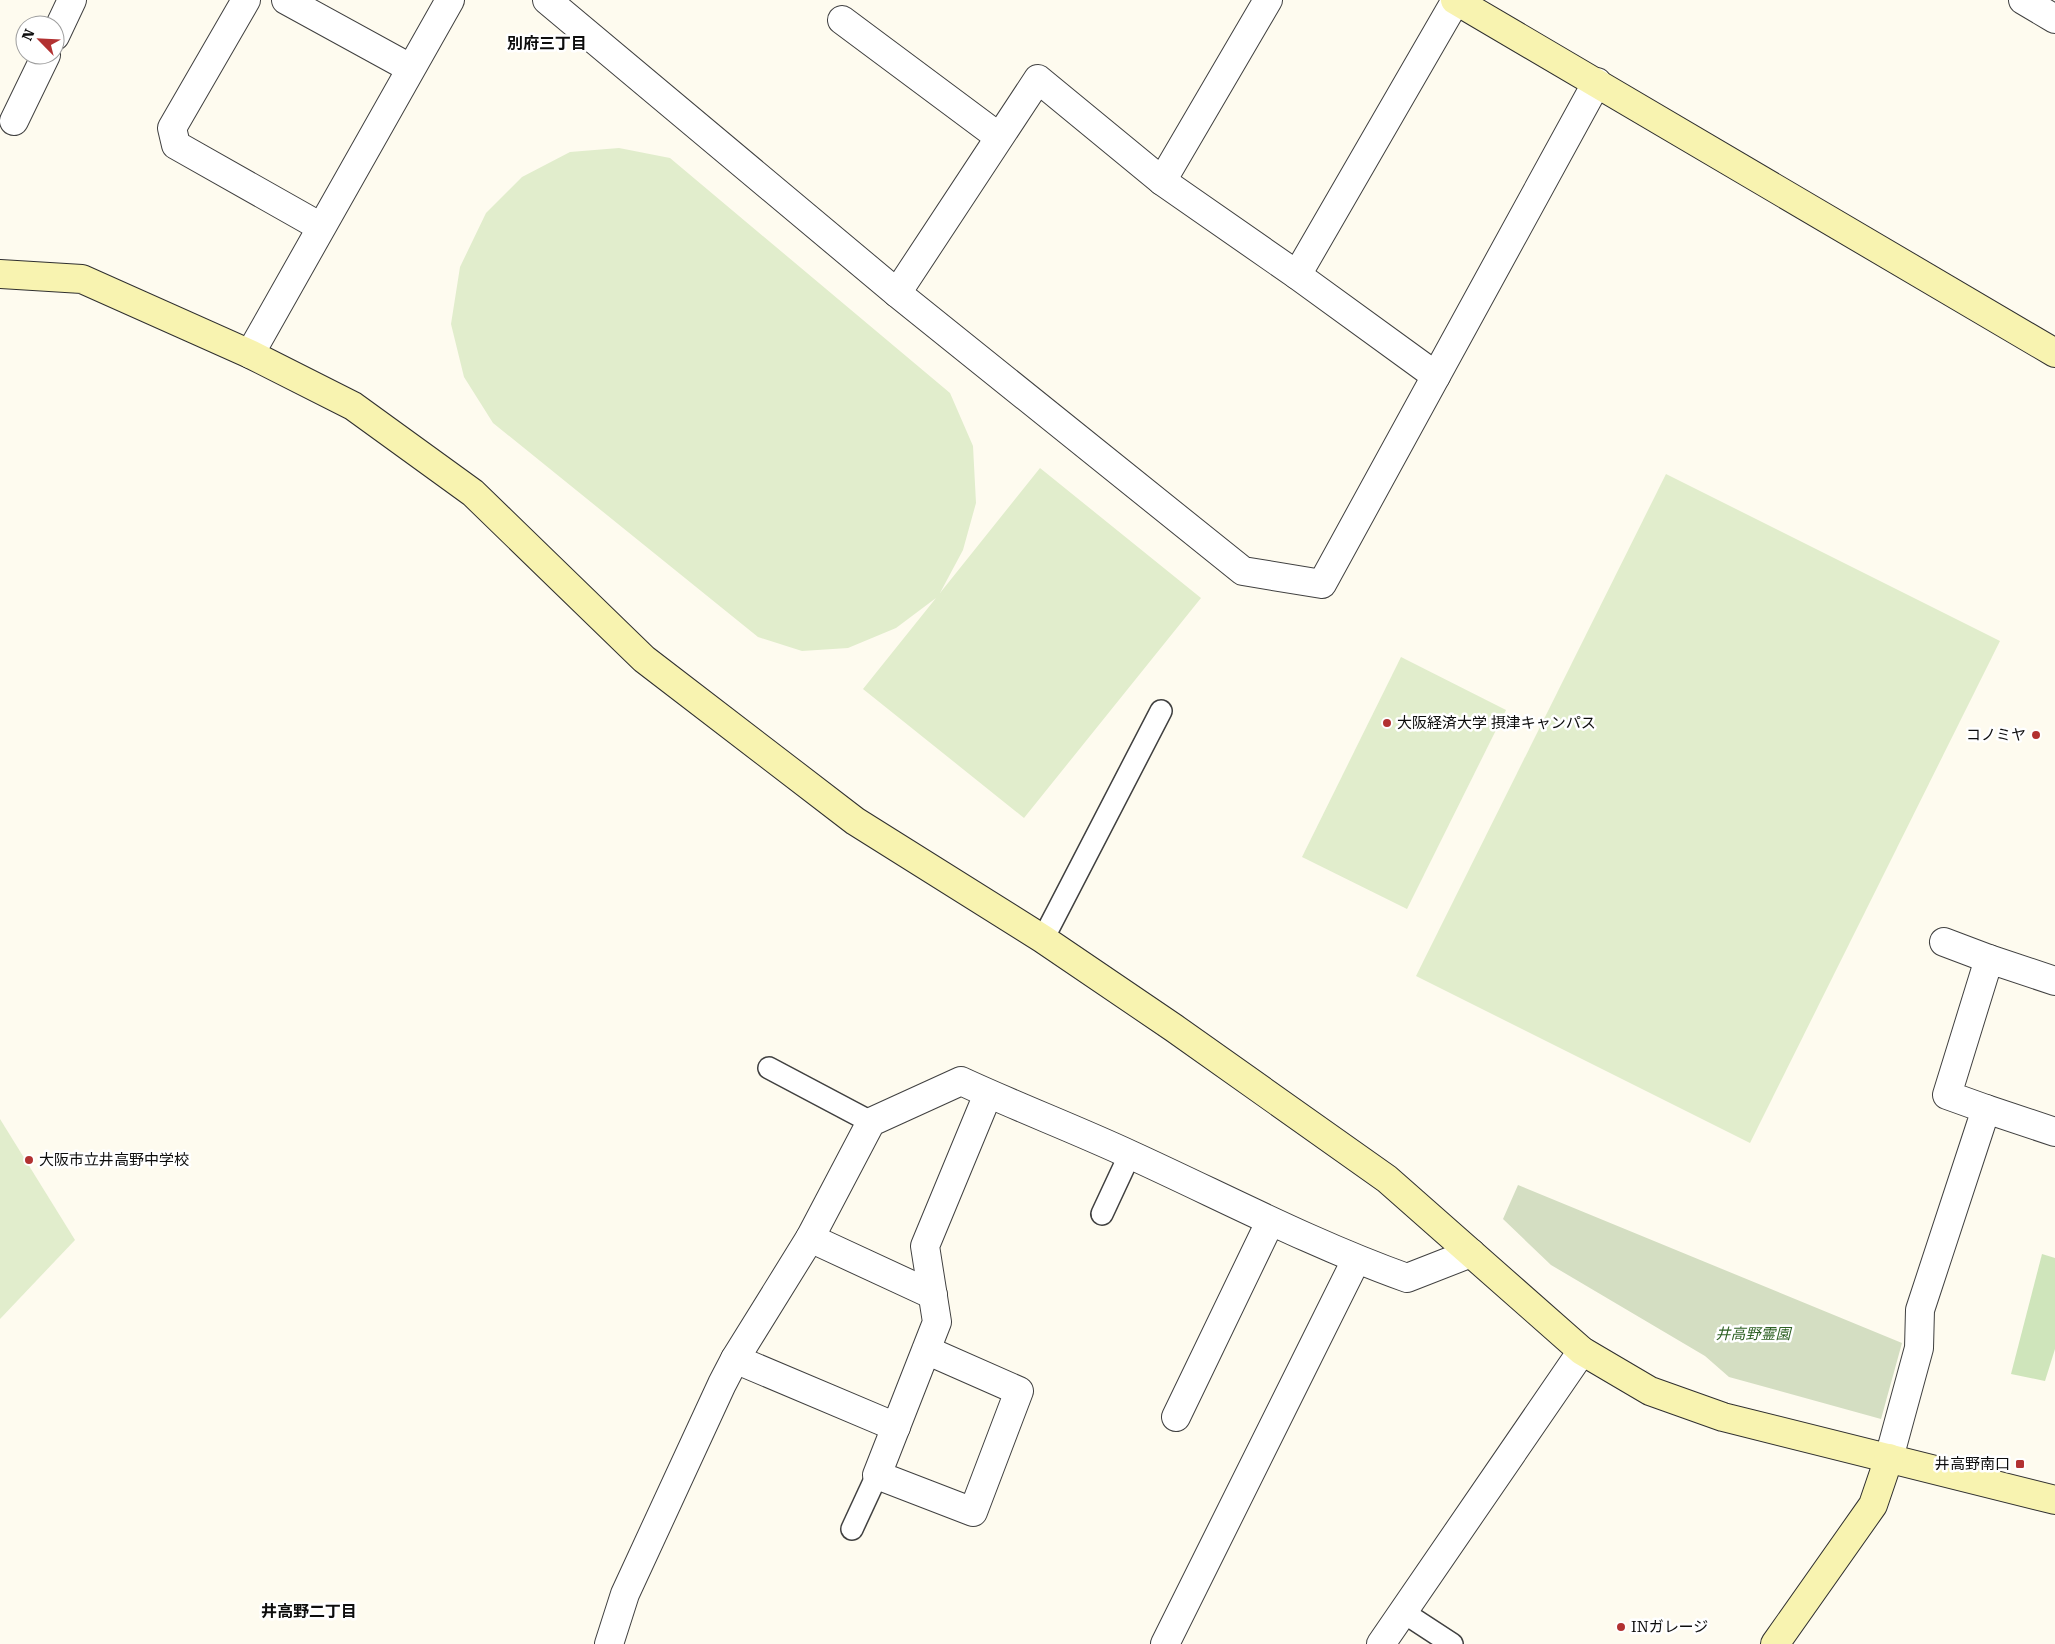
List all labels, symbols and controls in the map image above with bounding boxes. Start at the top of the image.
north arrow [15,15,65,65]
text: N [19,26,38,43]
district label: 別府三丁目 [507,34,587,53]
place label: 大阪経済大学 摂津キャンパス [1397,714,1596,732]
marker: 大阪経済大学 摂津キャンパス [1381,717,1393,729]
place label: コノミヤ [1966,726,2026,744]
marker: コノミヤ [2030,729,2042,741]
place label: 大阪市立井高野中学校 [39,1151,189,1169]
marker: 大阪市立井高野中学校 [23,1154,35,1166]
park label: 井高野霊園 [1715,1325,1792,1343]
place label: 井高野南口 [1935,1455,2010,1473]
marker: 井高野南口 [2014,1458,2026,1470]
district label: 井高野二丁目 [261,1602,357,1621]
place label: INガレージ [1631,1618,1708,1636]
marker: INガレージ [1615,1621,1627,1633]

